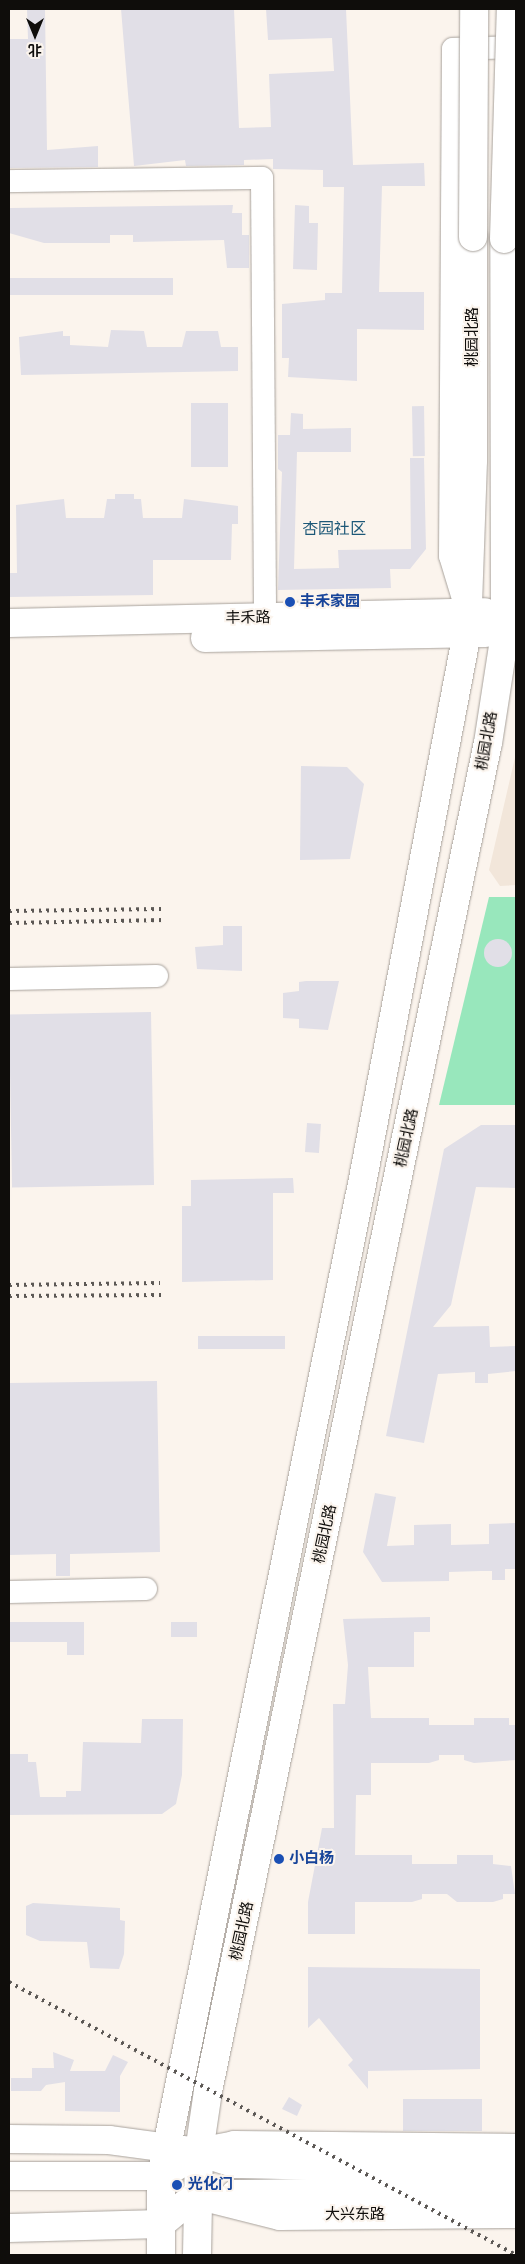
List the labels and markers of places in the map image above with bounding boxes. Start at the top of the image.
place label: 丰禾家园 [300,593,360,611]
marker: 丰禾家园 [284,596,296,608]
place label: 小白杨 [289,1850,334,1868]
marker: 小白杨 [273,1853,285,1865]
place label: 光化门 [188,2176,233,2194]
marker: 光化门 [170,2178,184,2192]

